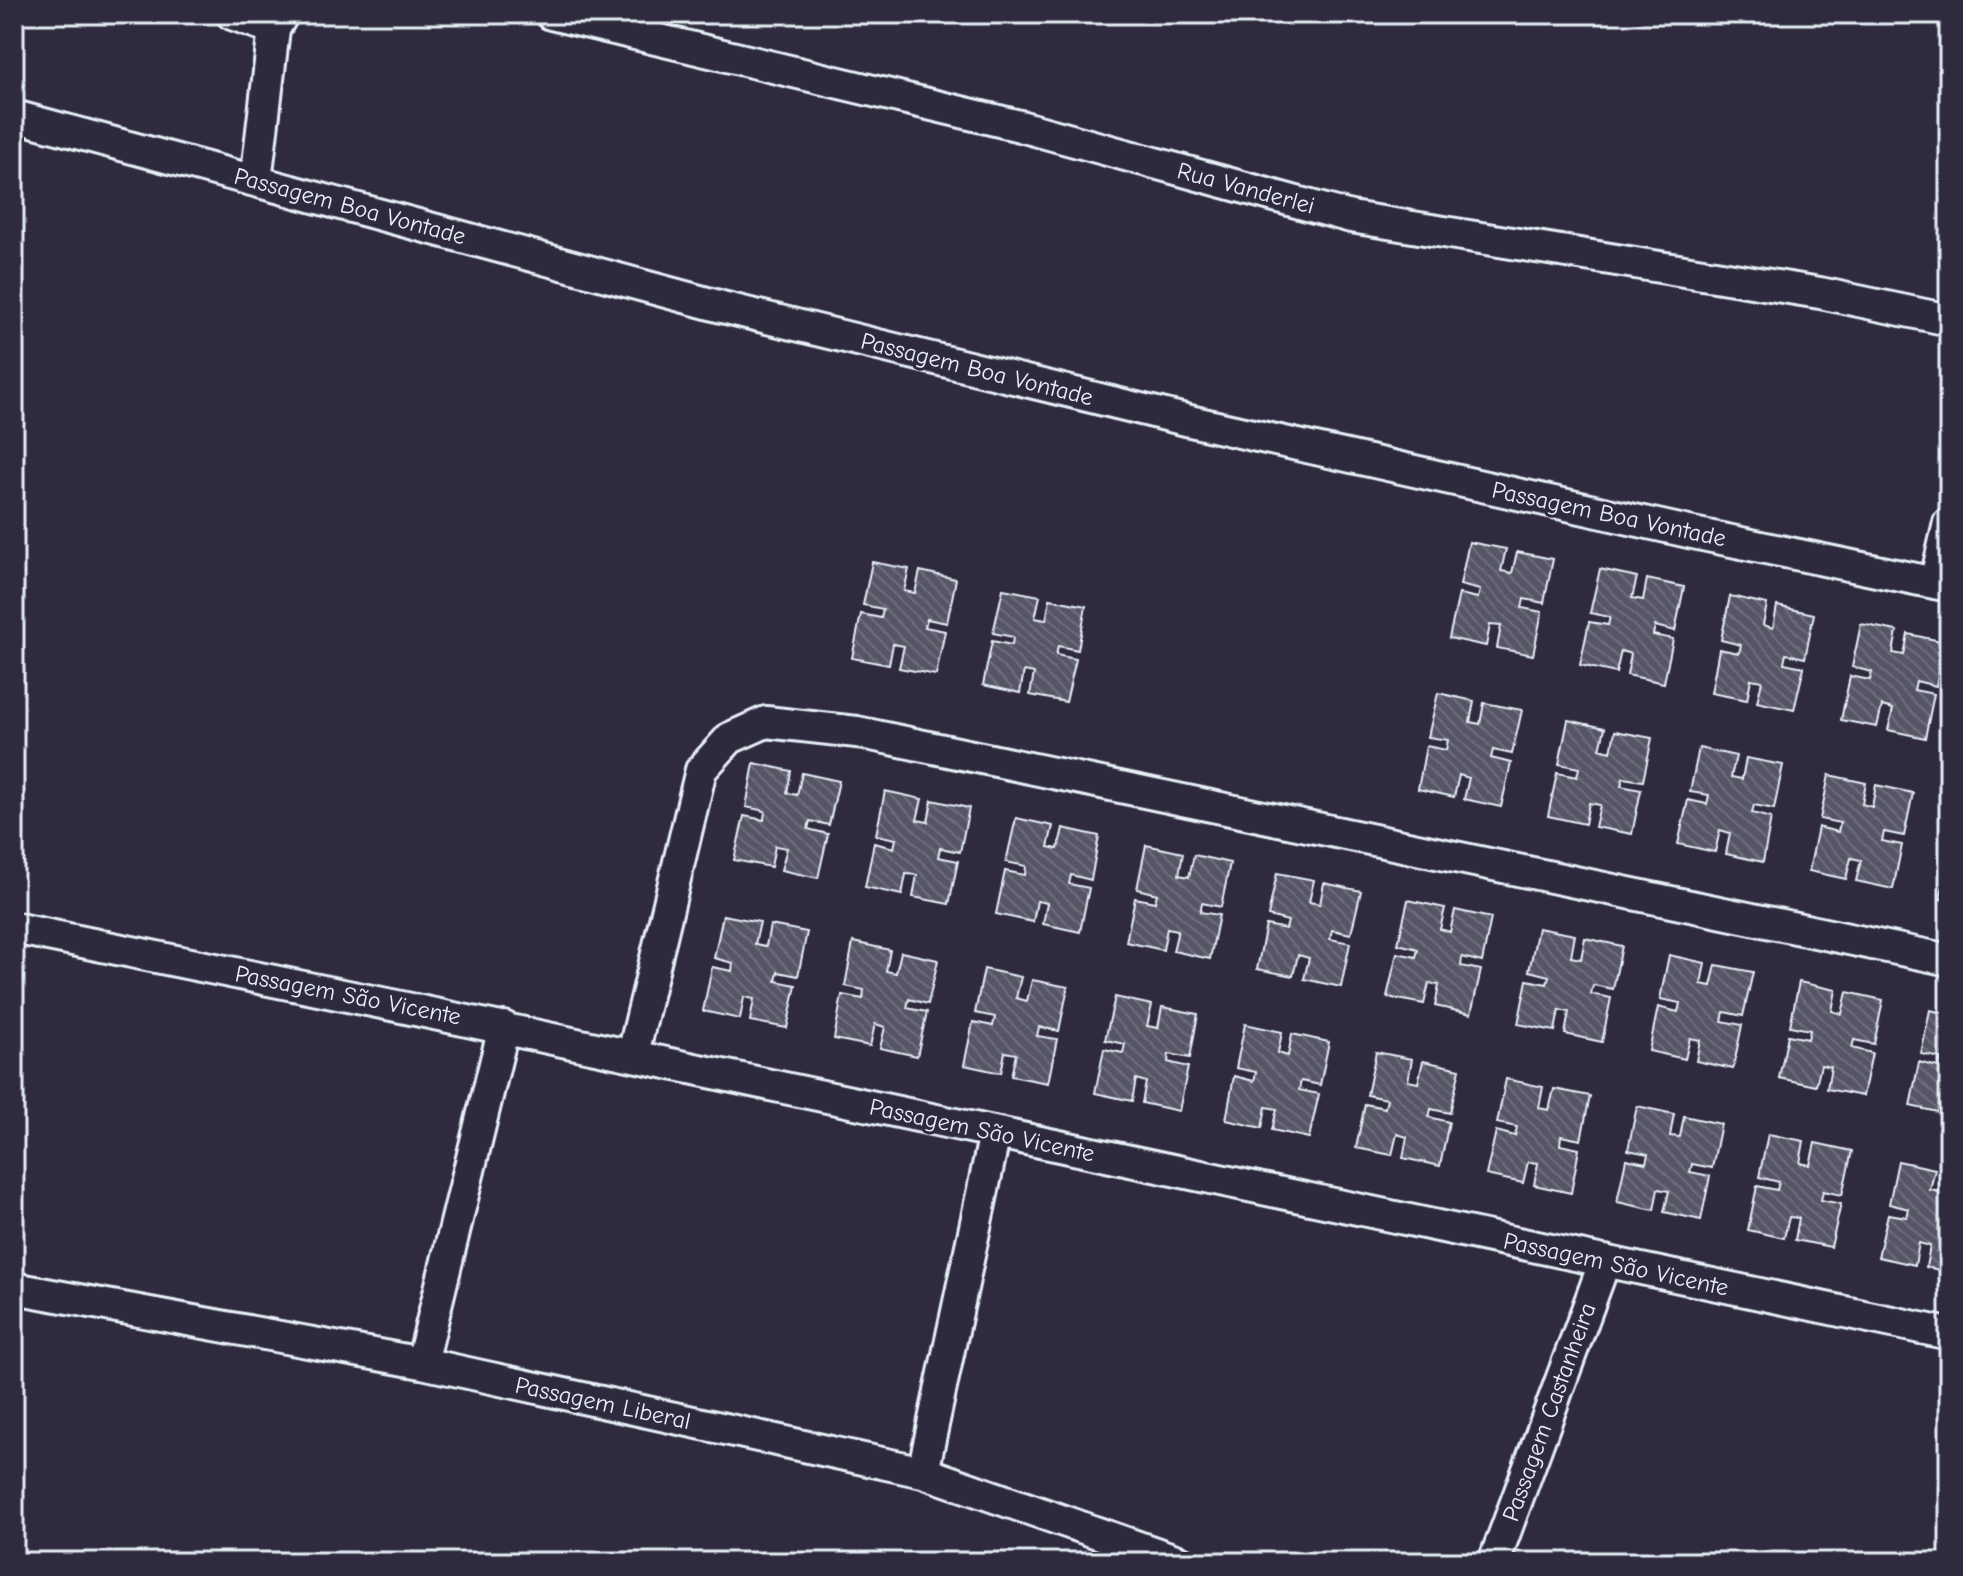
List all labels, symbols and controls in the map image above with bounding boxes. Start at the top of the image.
street label: Rua Vanderlei [1174,156,1318,220]
street label: Passagem Boa Vontade [231,162,469,250]
street label: Passagem Boa Vontade [858,327,1096,411]
street label: Passagem Boa Vontade [1490,476,1728,552]
street label: Passagem São Vicente [233,959,463,1031]
street label: Passagem São Vicente [867,1092,1097,1168]
street label: Passagem São Vicente [1501,1226,1731,1302]
street label: Passagem Castanheira [1496,1299,1602,1525]
street label: Passagem Liberal [513,1371,693,1435]

